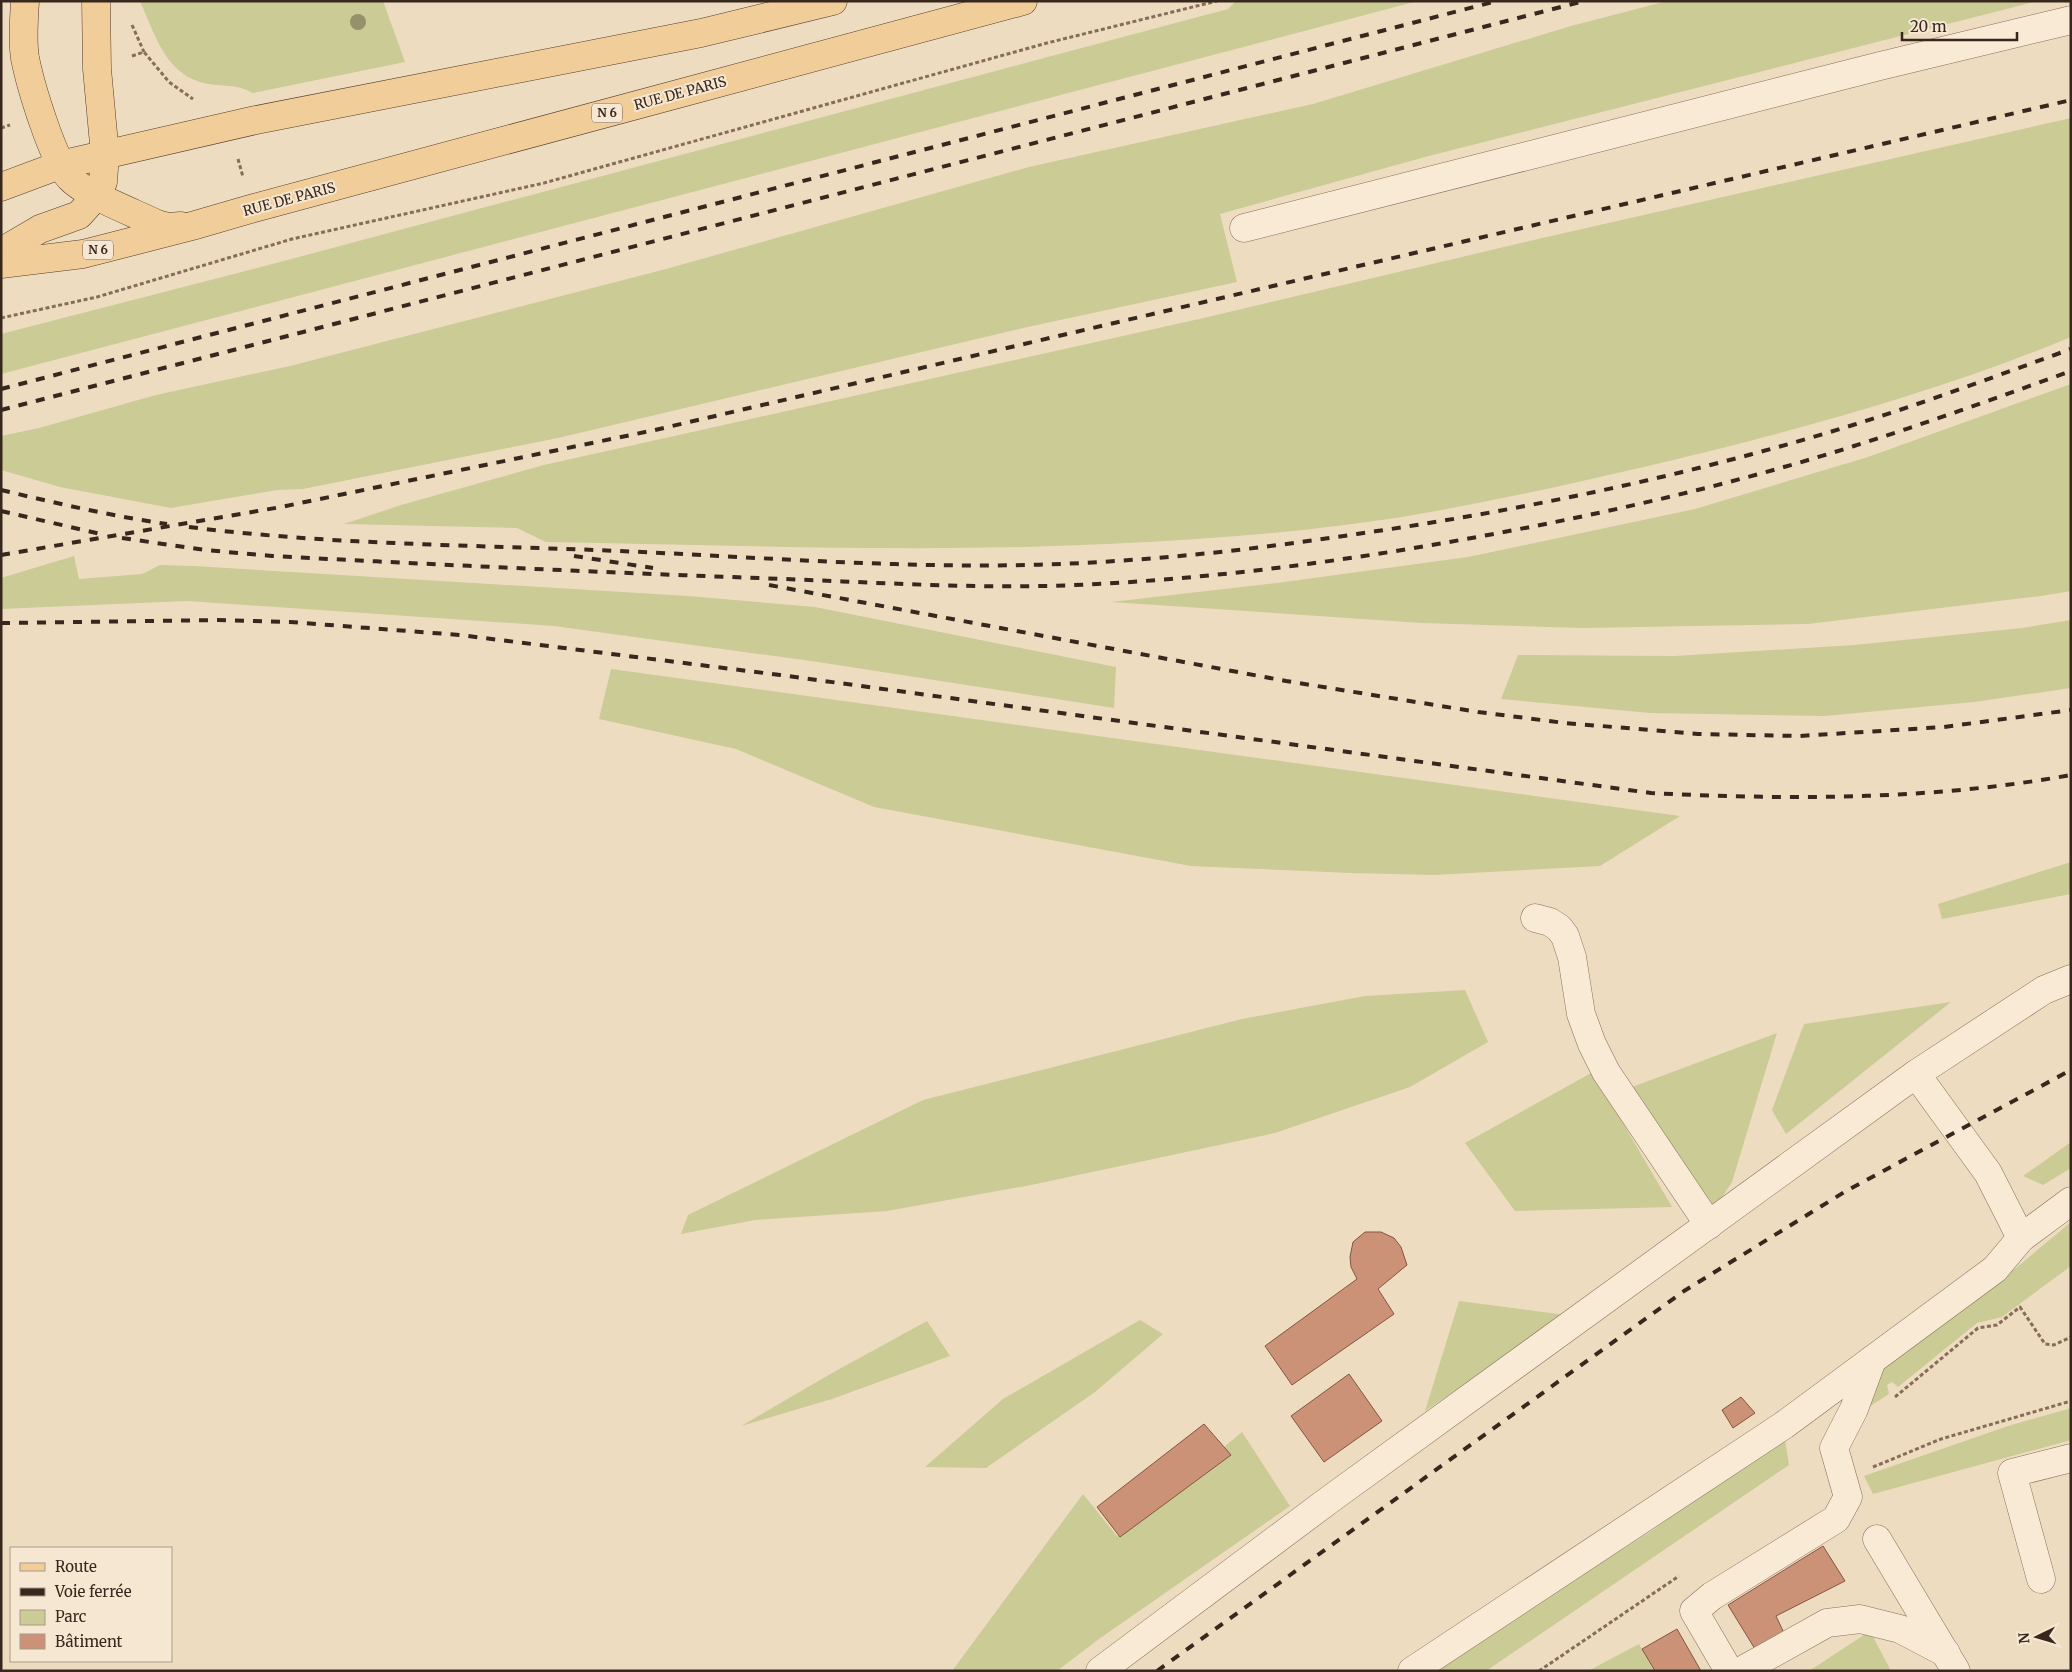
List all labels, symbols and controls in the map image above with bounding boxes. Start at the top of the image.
scale bar [1902,10,2017,42]
text: 20 m [1910,17,1947,36]
street label: RUE DE PARIS [632,72,728,114]
road number: N 6 [592,104,622,122]
street label: RUE DE PARIS [241,178,337,220]
road number: N 6 [83,240,113,260]
legend [10,1547,172,1662]
text: Route [55,1557,97,1576]
text: Voie ferrée [54,1582,132,1601]
text: Parc [55,1607,87,1626]
north arrow [2012,1612,2062,1662]
text: Bâtiment [55,1632,123,1651]
text: N [2015,1632,2033,1644]

